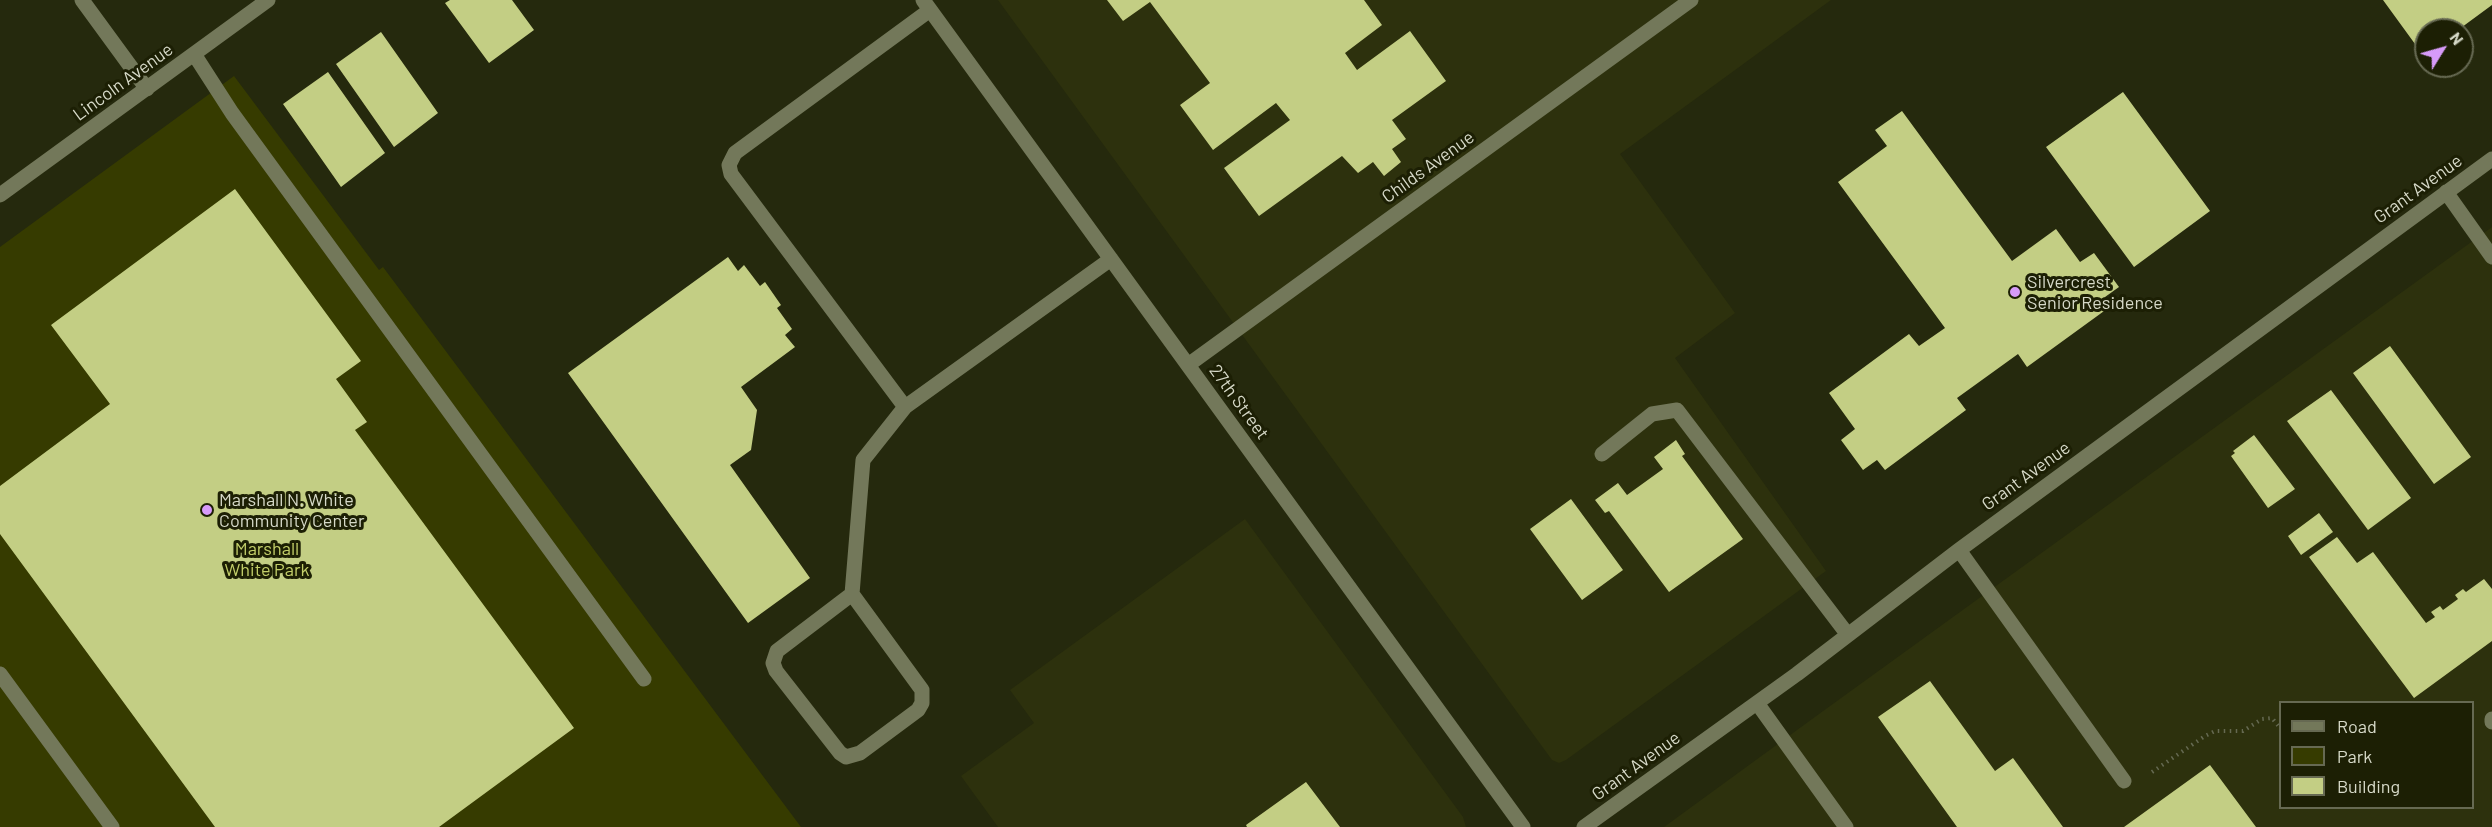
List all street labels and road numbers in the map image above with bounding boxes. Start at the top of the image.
street label: Lincoln Avenue [69,39,177,125]
street label: Childs Avenue [1378,126,1478,208]
street label: Grant Avenue [2370,150,2466,228]
street label: 27th Street [1205,360,1273,444]
street label: Grant Avenue [1978,437,2074,515]
street label: Grant Avenue [1588,727,1684,805]

